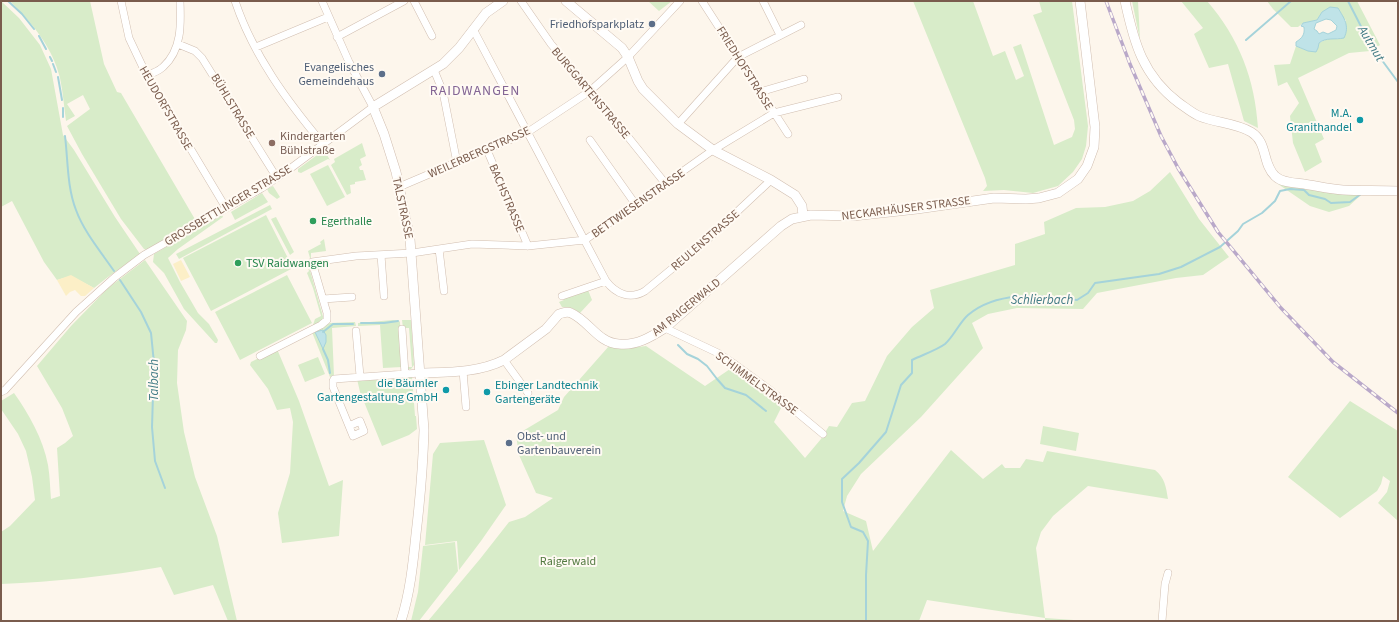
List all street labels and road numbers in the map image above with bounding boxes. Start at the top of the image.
street label: FRIEDHOFSTRASSE [712,23,777,113]
street label: BURGGARTENSTRASSE [547,44,634,143]
street label: HEUDORFSTRASSE [135,63,197,153]
street label: BÜHLSTRASSE [206,71,259,142]
street label: WEILERBERGSTRASSE [425,122,533,183]
street label: GROSSBETTLINGER STRASSE [161,161,295,250]
street label: BACHSTRASSE [484,161,529,235]
street label: BETTWIESENSTRASSE [588,165,688,242]
street label: TALSTRASSE [388,176,417,241]
street label: NECKARHÄUSER STRASSE [841,192,971,225]
street label: REULENSTRASSE [667,206,743,275]
street label: AM RAIGERWALD [648,274,724,340]
street label: SCHIMMELSTRASSE [712,348,802,419]

